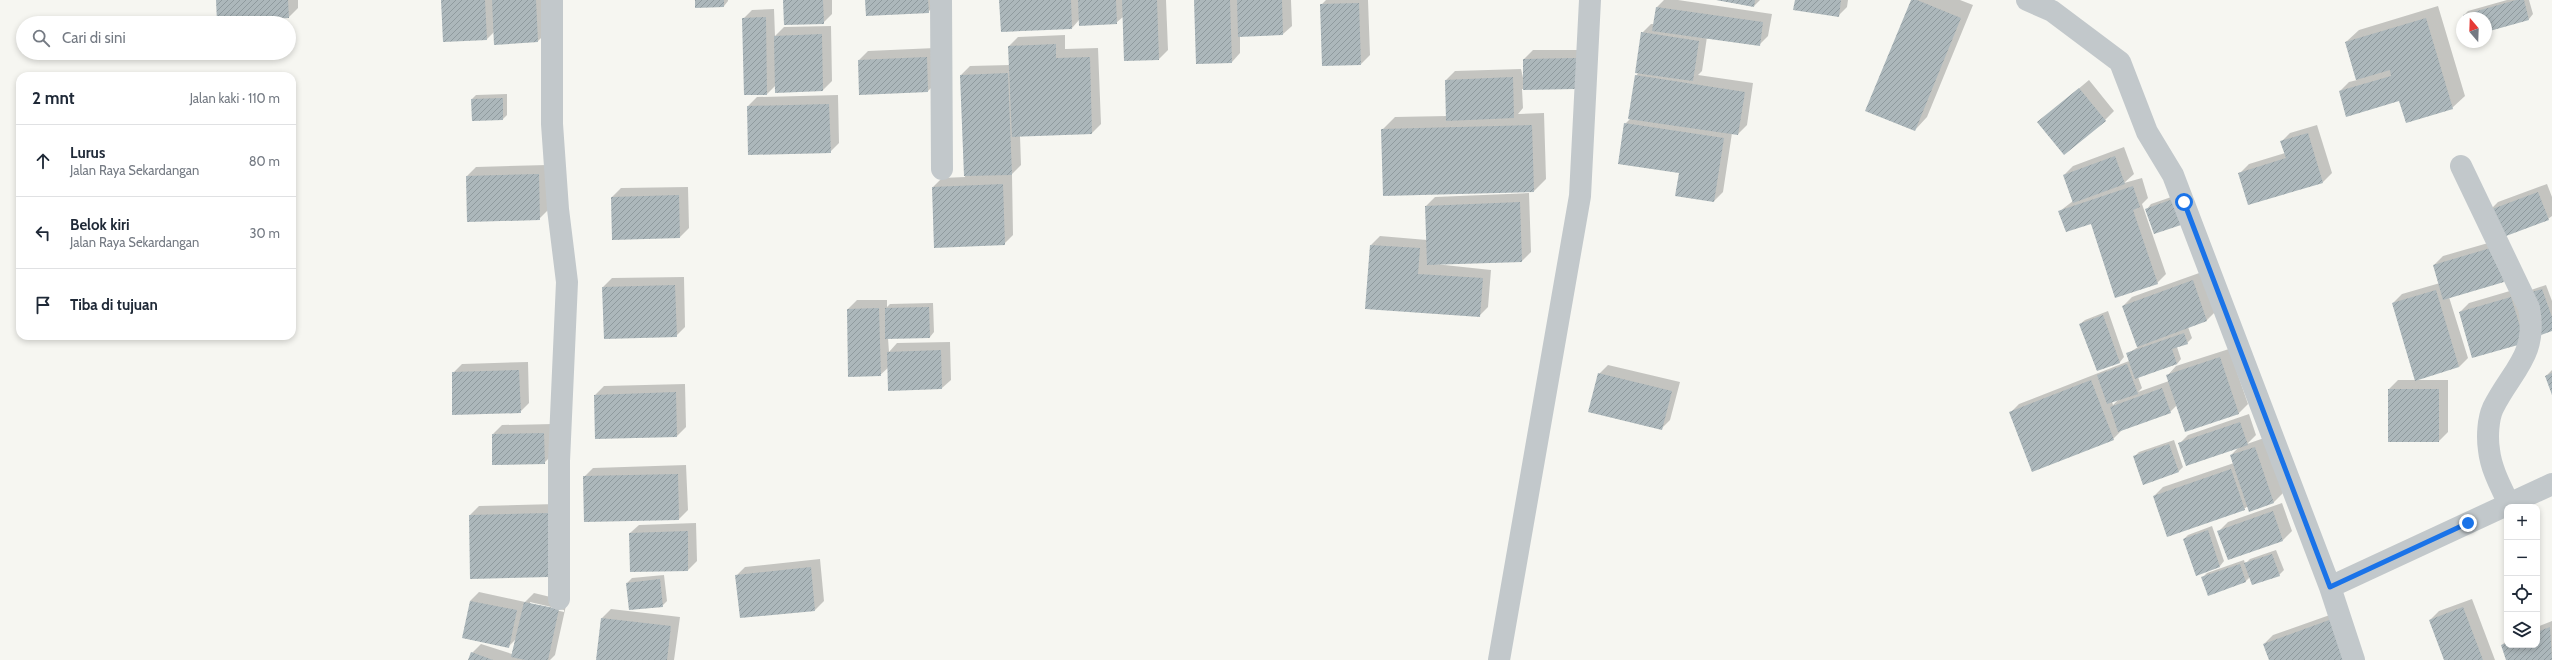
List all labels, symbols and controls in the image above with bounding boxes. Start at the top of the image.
north arrow [2456,12,2492,48]
search box [16,16,296,60]
icon: search [30,27,52,49]
text: Cari di sini [62,29,126,47]
text: 2 mnt [32,88,75,108]
text: Jalan kaki · 110 m [190,90,280,106]
text: Lurus [70,144,105,162]
icon: ahead [32,150,54,172]
text: 80 m [249,153,280,169]
text: Jalan Raya Sekardangan [70,162,199,178]
route start [2175,193,2193,211]
text: Belok kiri [70,216,130,234]
icon: left [32,222,54,244]
text: 30 m [250,225,280,241]
text: Jalan Raya Sekardangan [70,234,199,250]
icon: arrive [32,294,54,316]
text: Tiba di tujuan [70,296,158,314]
map controls [2504,504,2540,648]
button: + [2504,504,2540,540]
route end [2459,514,2477,532]
button: − [2504,540,2540,576]
button: locate [2504,576,2540,612]
button: layers [2504,612,2540,648]

